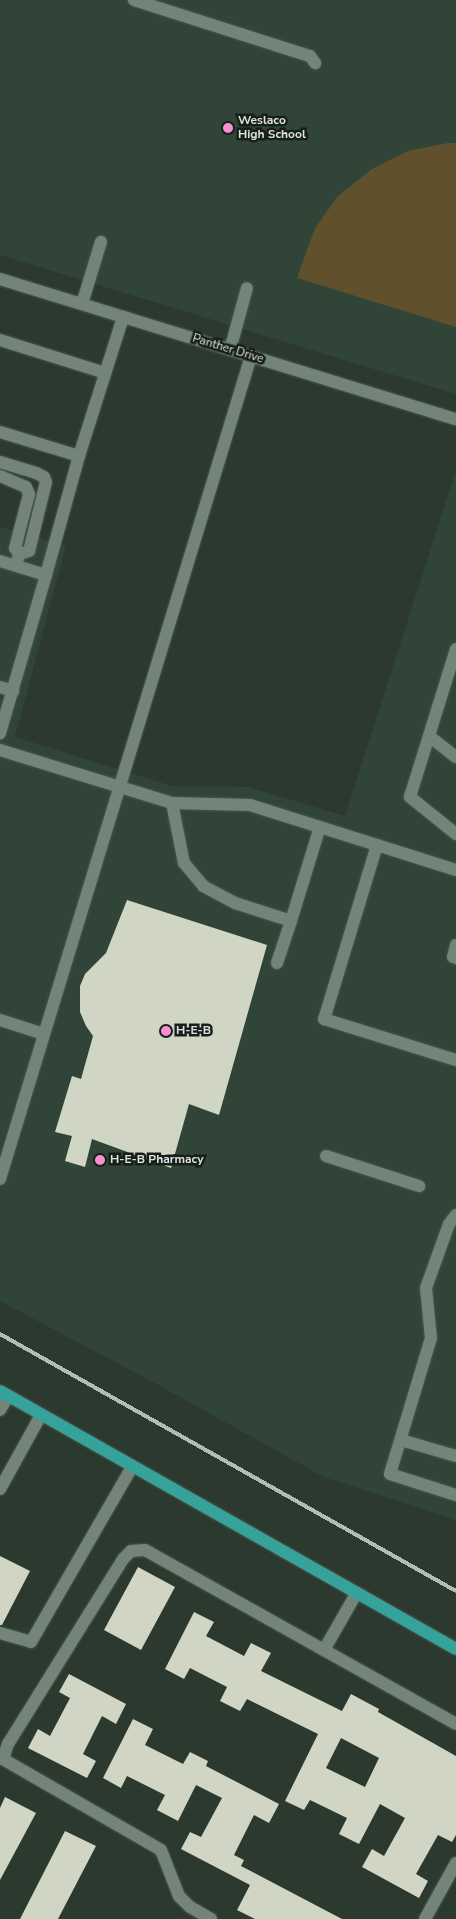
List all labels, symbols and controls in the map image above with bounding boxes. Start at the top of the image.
place label: Weslaco High School [238,114,306,142]
marker: Weslaco High School [222,122,234,134]
street label: Panther Drive [191,331,265,367]
place label: H-E-B [176,1024,211,1038]
marker: H-E-B [160,1025,172,1037]
place label: H-E-B Pharmacy [110,1153,204,1167]
marker: H-E-B Pharmacy [94,1154,106,1166]

